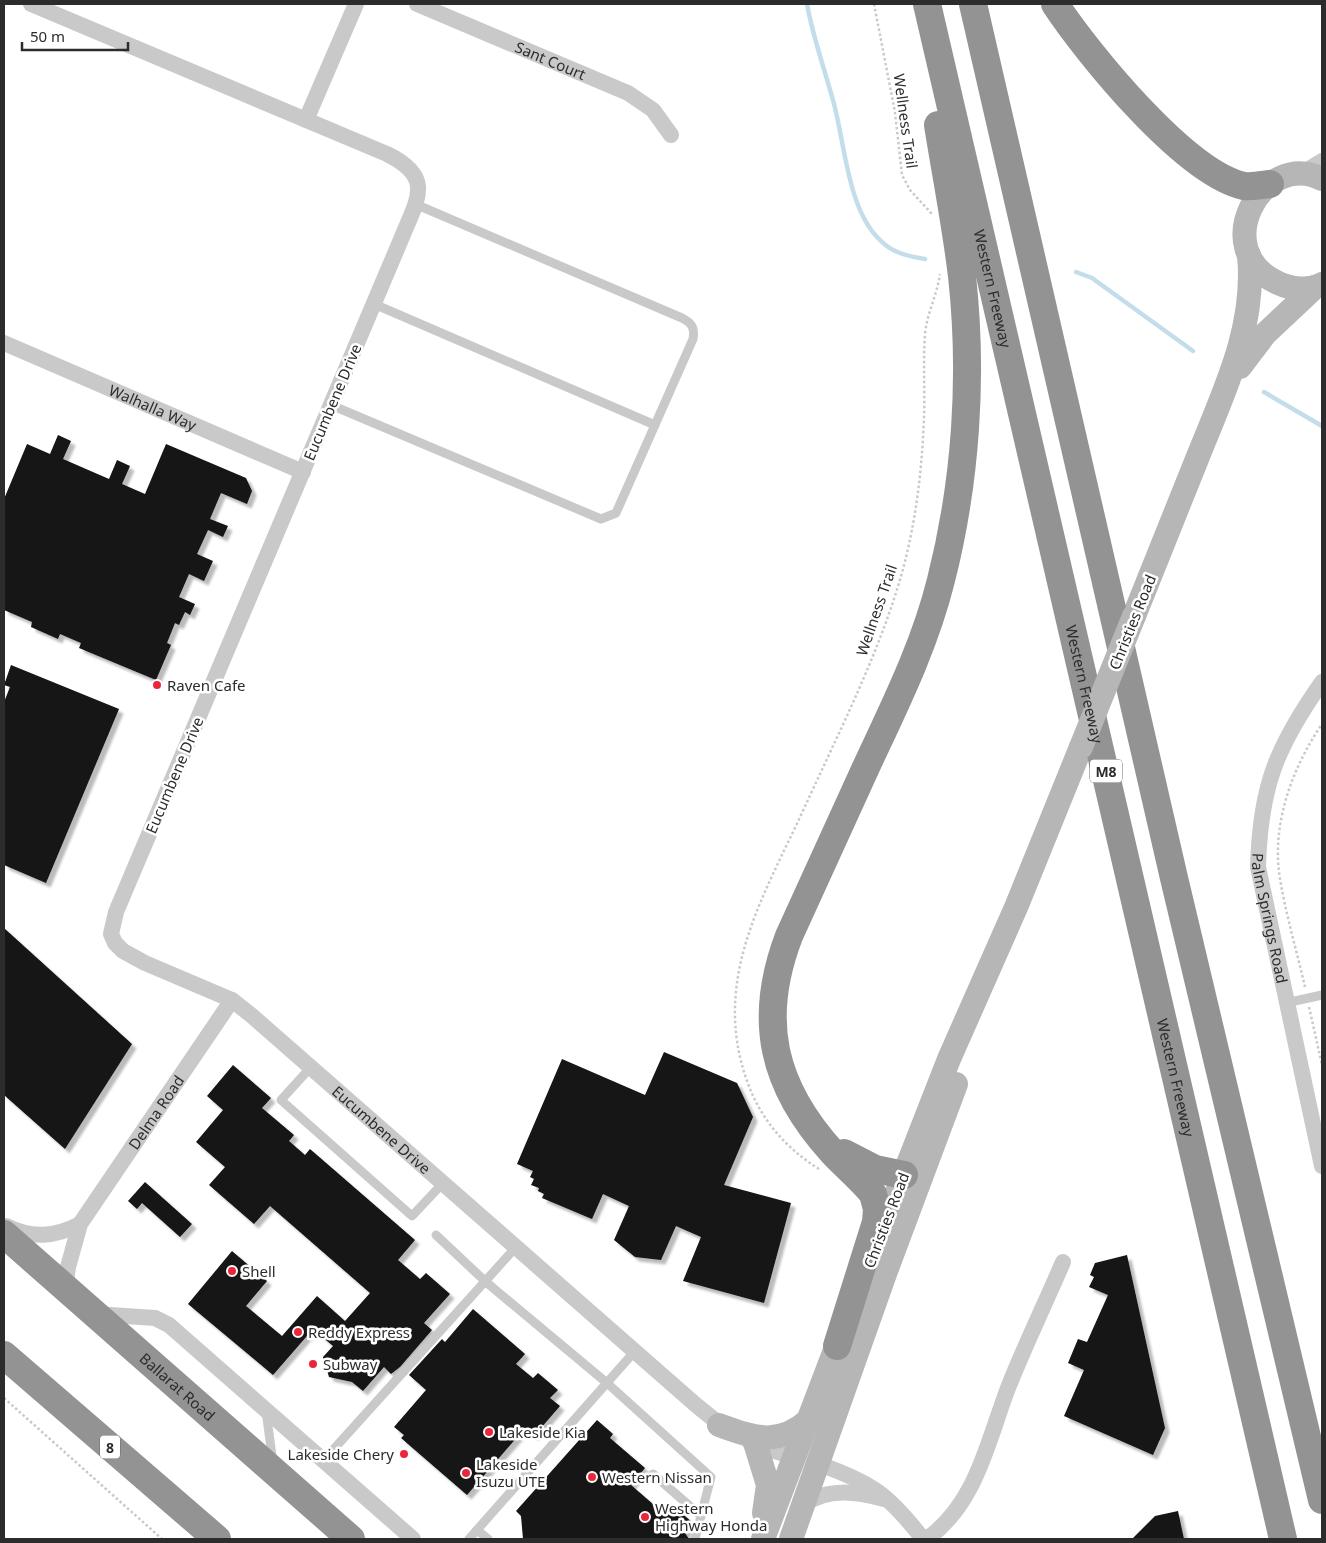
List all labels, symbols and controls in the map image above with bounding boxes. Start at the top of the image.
scale bar [22,20,129,52]
text: 50 m [30,26,65,46]
street label: Sant Court [512,37,589,84]
street label: Wellness Trail [889,72,923,170]
street label: Western Freeway [970,227,1016,350]
street label: Eucumbene Drive [298,341,366,463]
street label: Walhalla Way [106,379,200,435]
street label: Wellness Trail [851,562,901,658]
street label: Christies Road [1104,571,1160,673]
street label: Western Freeway [1061,623,1108,745]
place label: Raven Cafe [167,675,246,695]
marker: Raven Cafe [151,679,163,691]
street label: Eucumbene Drive [140,714,208,836]
road number: M8 [1090,759,1122,782]
street label: Palm Springs Road [1248,853,1293,985]
street label: Western Freeway [1153,1016,1199,1139]
street label: Delma Road [124,1071,188,1153]
street label: Eucumbene Drive [328,1081,435,1178]
street label: Christies Road [859,1169,913,1271]
place label: Shell [242,1261,276,1281]
marker: Shell [226,1265,238,1277]
place label: Reddy Express [308,1322,410,1342]
marker: Reddy Express [292,1326,304,1338]
street label: Ballarat Road [136,1348,219,1425]
place label: Subway [323,1354,378,1374]
marker: Subway [307,1358,319,1370]
place label: Lakeside Kia [499,1422,586,1442]
marker: Lakeside Kia [483,1426,495,1438]
road number: 8 [100,1435,120,1458]
place label: Lakeside Chery [288,1444,394,1464]
marker: Lakeside Chery [398,1448,410,1460]
place label: Lakeside Isuzu UTE [476,1454,545,1491]
marker: Lakeside Isuzu UTE [460,1467,472,1479]
place label: Western Nissan [602,1467,712,1487]
marker: Western Nissan [586,1471,598,1483]
place label: Western Highway Honda [655,1498,767,1535]
marker: Western Highway Honda [639,1511,651,1523]

